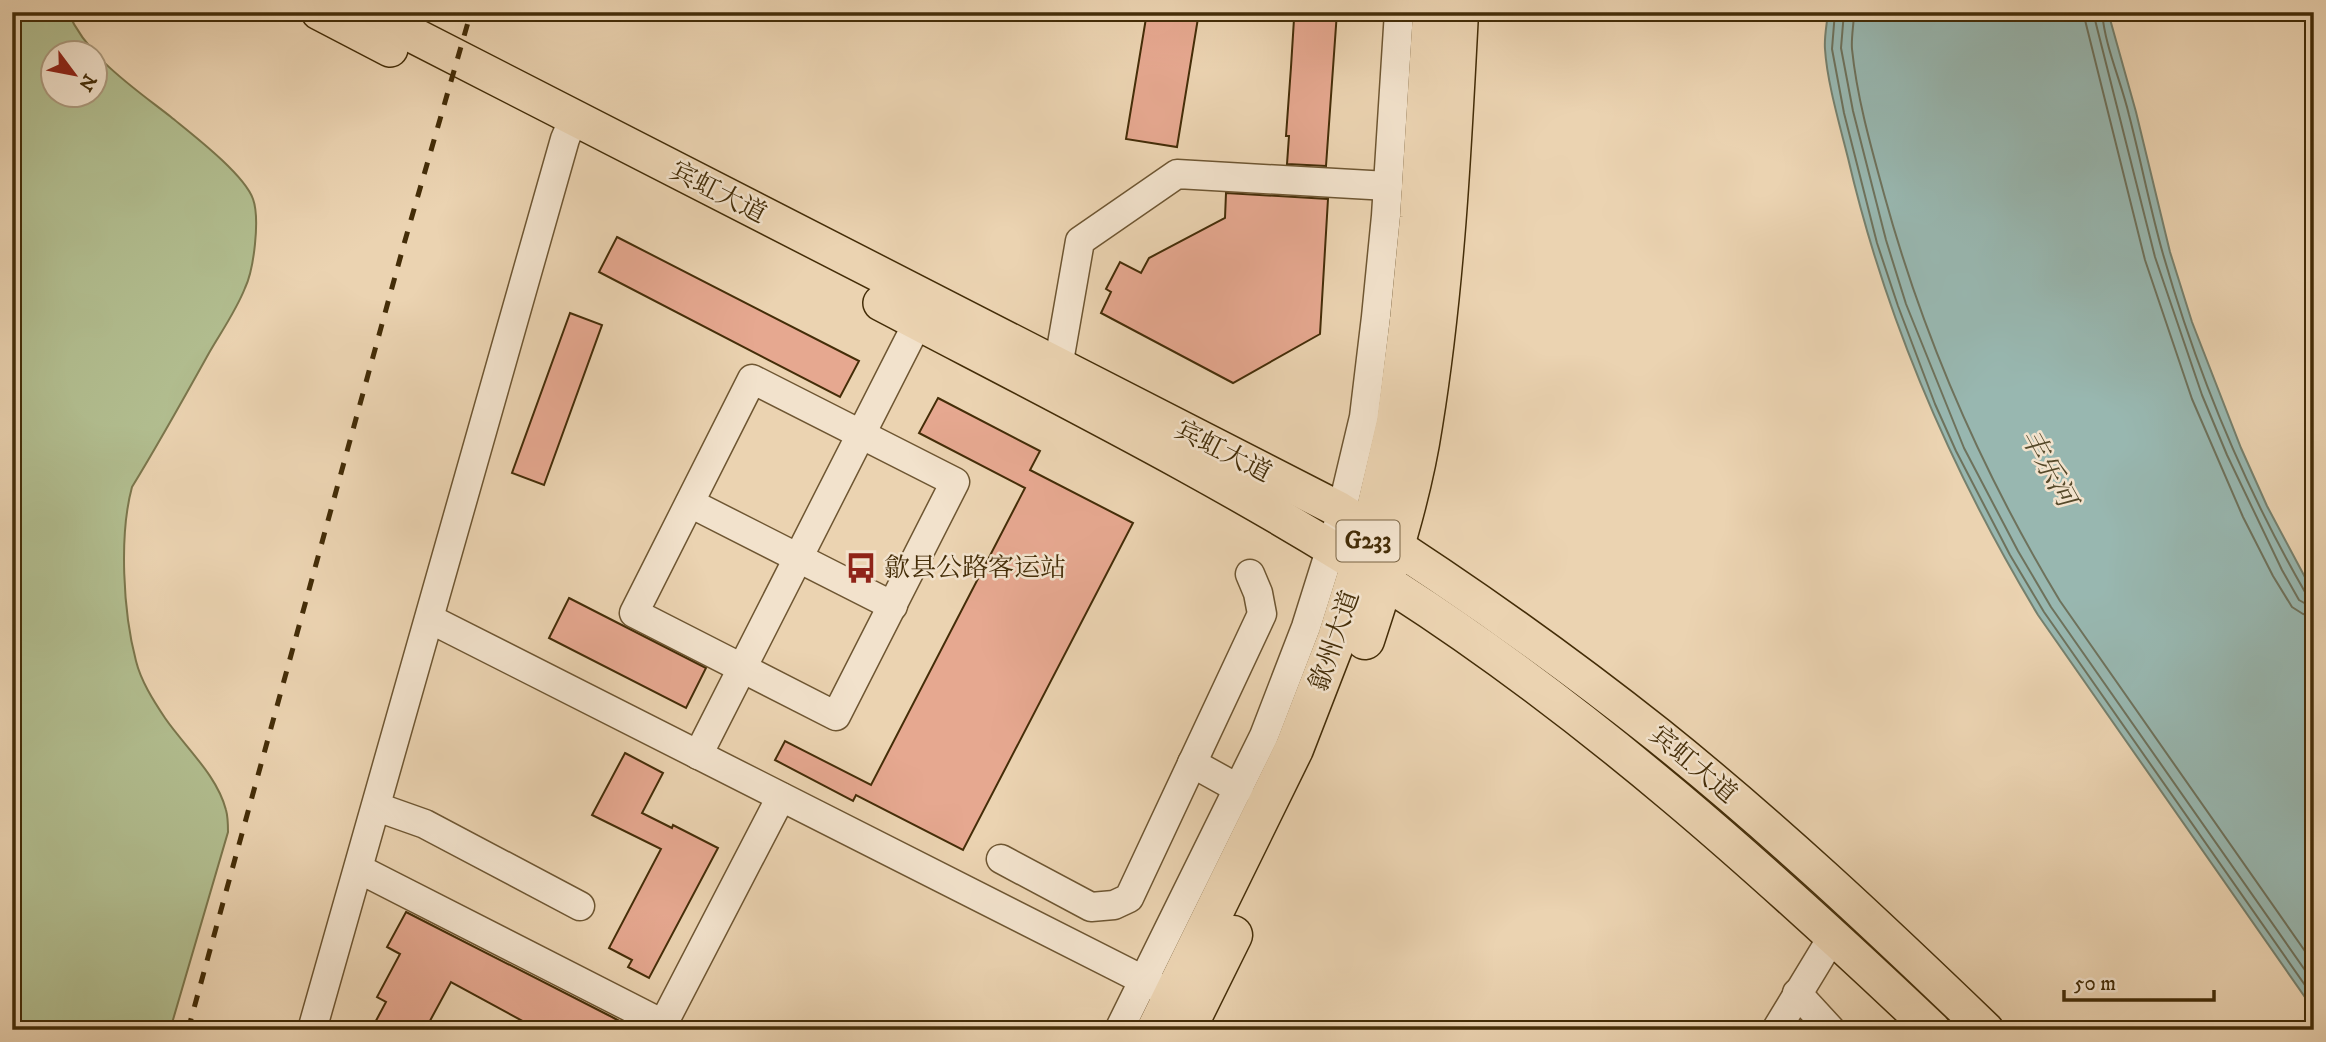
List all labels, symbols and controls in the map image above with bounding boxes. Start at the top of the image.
north arrow [38,38,108,108]
text: N [73,70,101,95]
street label: 宾虹大道 [664,155,772,231]
street label: 宾虹大道 [1169,414,1277,490]
water label: 丰乐河 [2012,423,2086,518]
road number: G233 [1336,520,1400,562]
bus stop icon: 歙县公路客运站 [844,551,878,585]
place label: 歙县公路客运站 [884,552,1066,585]
street label: 歙州大道 [1302,586,1368,696]
street label: 宾虹大道 [1643,719,1743,811]
scale bar [2064,958,2214,1002]
text: 50 m [2074,971,2116,997]

